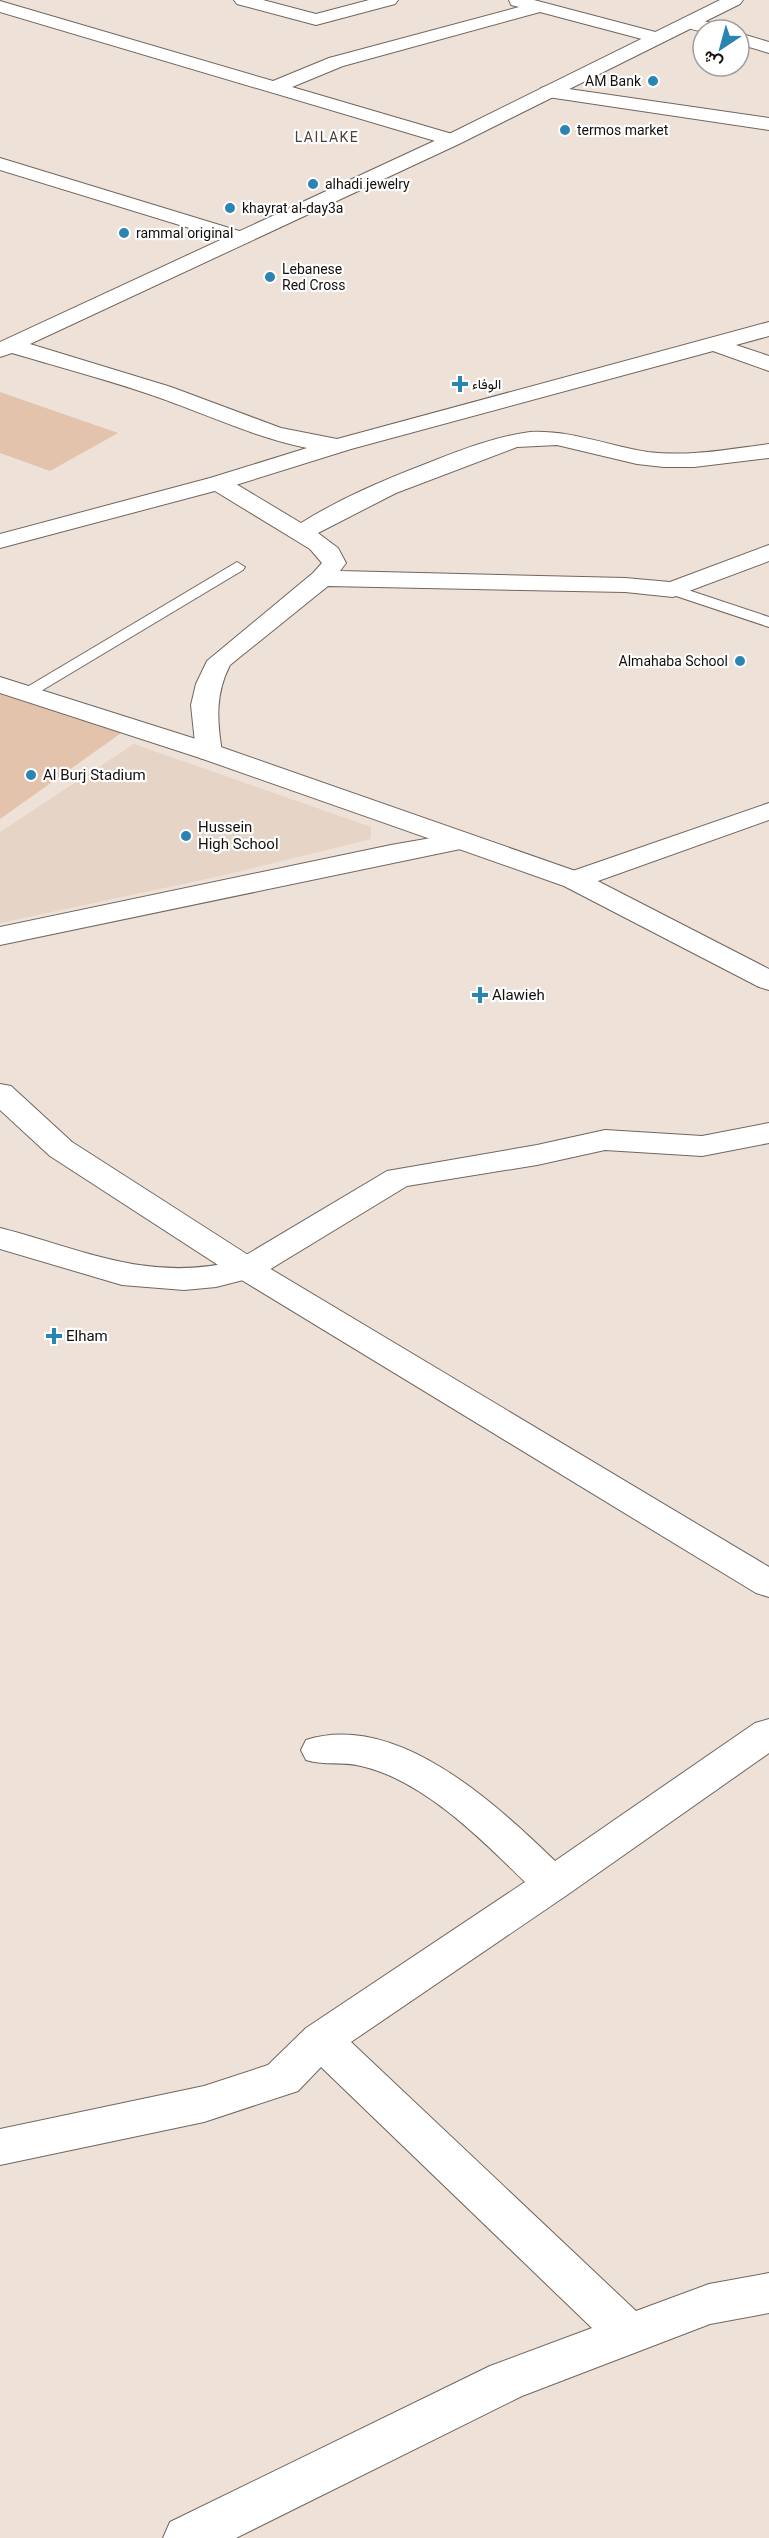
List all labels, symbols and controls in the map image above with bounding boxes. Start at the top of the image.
north arrow [691,18,751,78]
text: ش [699,46,726,73]
place label: AM Bank [585,73,642,89]
marker: AM Bank [646,74,660,88]
place label: termos market [577,122,669,138]
marker: termos market [558,123,572,137]
district label: LAILAKE [295,129,359,145]
place label: alhadi jewelry [325,176,410,192]
marker: alhadi jewelry [306,177,320,191]
place label: khayrat al-day3a [242,200,344,216]
marker: khayrat al-day3a [223,201,237,215]
place label: rammal original [136,225,233,241]
marker: rammal original [117,226,131,240]
place label: Lebanese Red Cross [282,261,346,293]
marker: Lebanese Red Cross [263,270,277,284]
place label: الوفاء [472,376,501,393]
marker: الوفاء [453,377,467,391]
place label: Almahaba School [619,653,728,669]
marker: Almahaba School [733,654,747,668]
place label: Al Burj Stadium [43,766,146,784]
marker: Al Burj Stadium [24,768,38,782]
place label: Hussein High School [198,818,279,853]
marker: Hussein High School [179,829,193,843]
place label: Alawieh [492,986,545,1004]
marker: Alawieh [473,988,487,1002]
place label: Elham [66,1327,108,1345]
marker: Elham [47,1329,61,1343]

